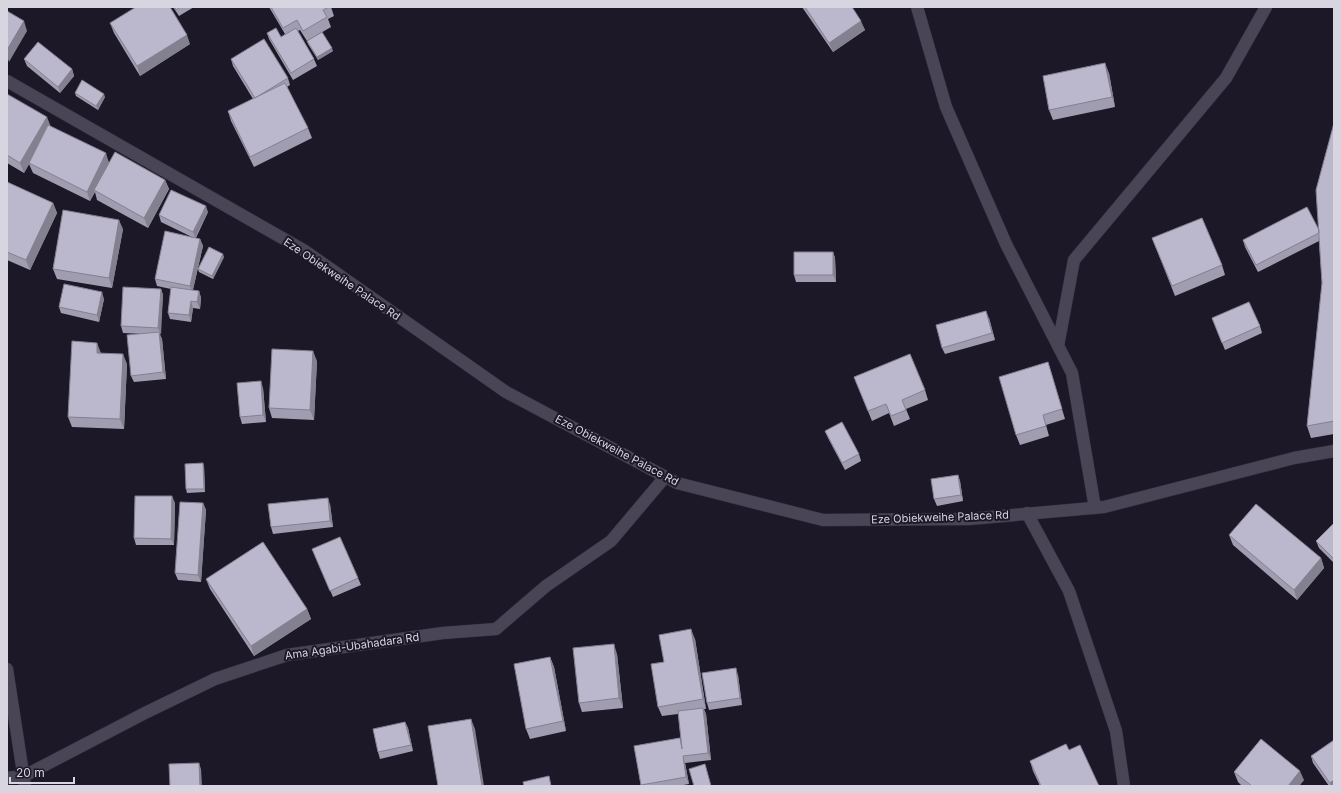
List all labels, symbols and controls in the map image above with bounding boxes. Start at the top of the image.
street label: Eze Obiekweihe Palace Rd [281,235,403,323]
street label: Eze Obiekweihe Palace Rd [553,412,681,488]
street label: Eze Obiekweihe Palace Rd [871,508,1009,526]
street label: Ama Agabi-Ubahadara Rd [284,630,420,662]
scale bar [10,759,74,785]
text: 20 m [16,765,45,780]

